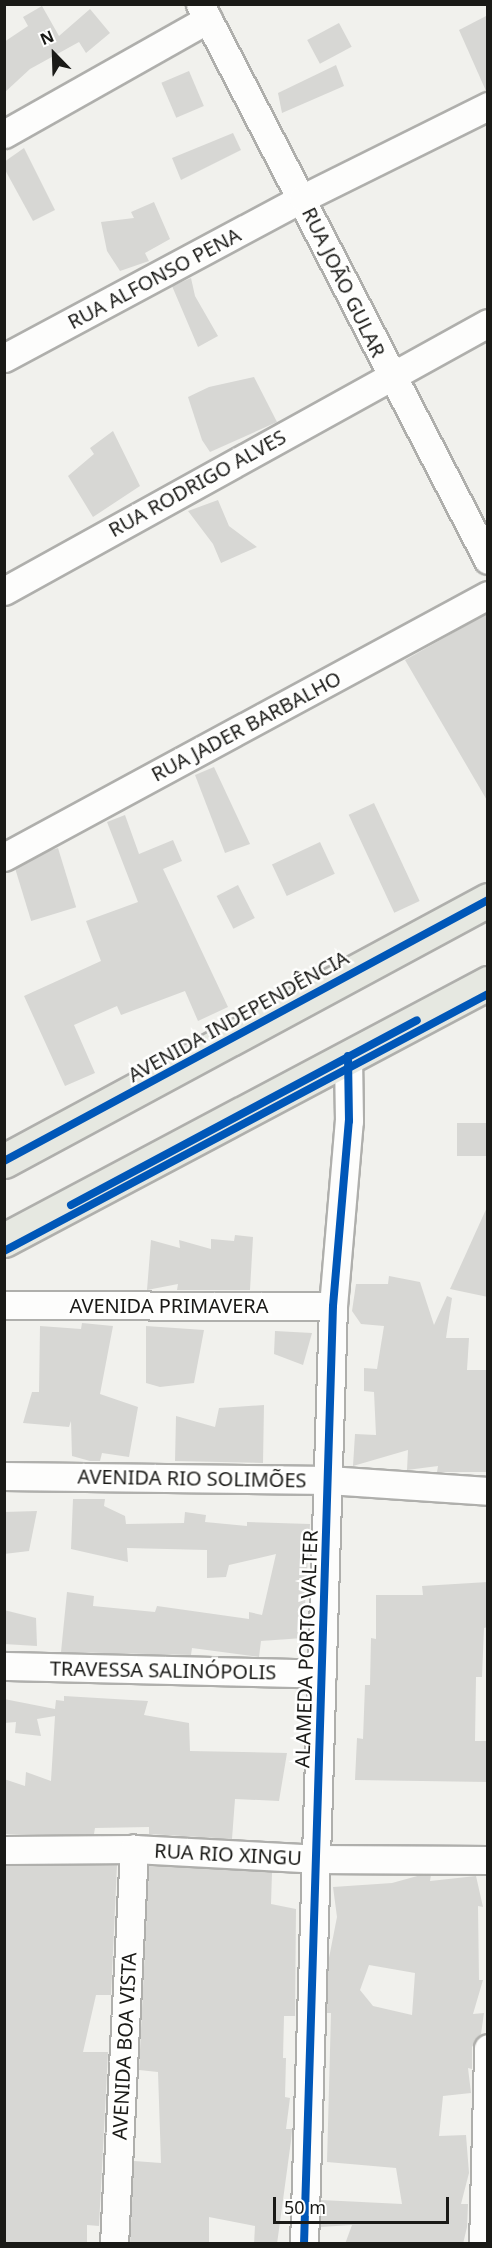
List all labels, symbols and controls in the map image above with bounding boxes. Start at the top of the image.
north arrow [24,24,84,84]
text: N [37,25,57,50]
street label: RUA JOÃO GULAR [297,203,391,361]
street label: RUA ALFONSO PENA [63,222,245,334]
street label: RUA RODRIGO ALVES [104,424,290,542]
street label: RUA JADER BARBALHO [147,666,345,786]
street label: AVENIDA INDEPENDÊNCIA [124,945,352,1087]
street label: AVENIDA PRIMAVERA [69,1293,269,1317]
street label: AVENIDA RIO SOLIMÕES [77,1464,307,1492]
street label: ALAMEDA PORTO VALTER [290,1530,322,1768]
street label: TRAVESSA SALINÓPOLIS [50,1656,276,1684]
street label: RUA RIO XINGU [154,1838,302,1870]
street label: AVENIDA BOA VISTA [107,1952,141,2140]
scale bar [276,2185,452,2223]
text: 50 m [284,2195,326,2219]

